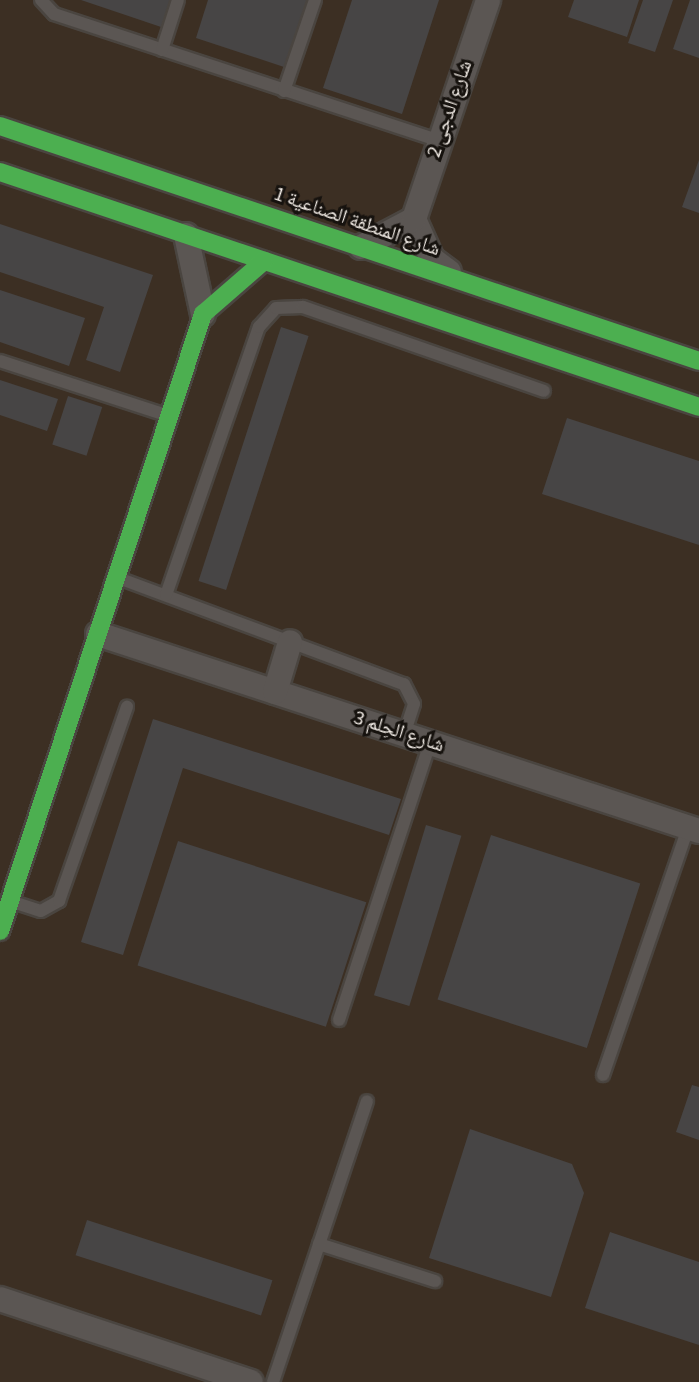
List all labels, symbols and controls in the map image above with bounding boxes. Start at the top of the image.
street label: شارع الدجى 2 [422,57,478,161]
street label: شارع المنطقة الصناعية 1 [271,182,443,262]
street label: شارع الحِلم 3 [351,706,447,758]

